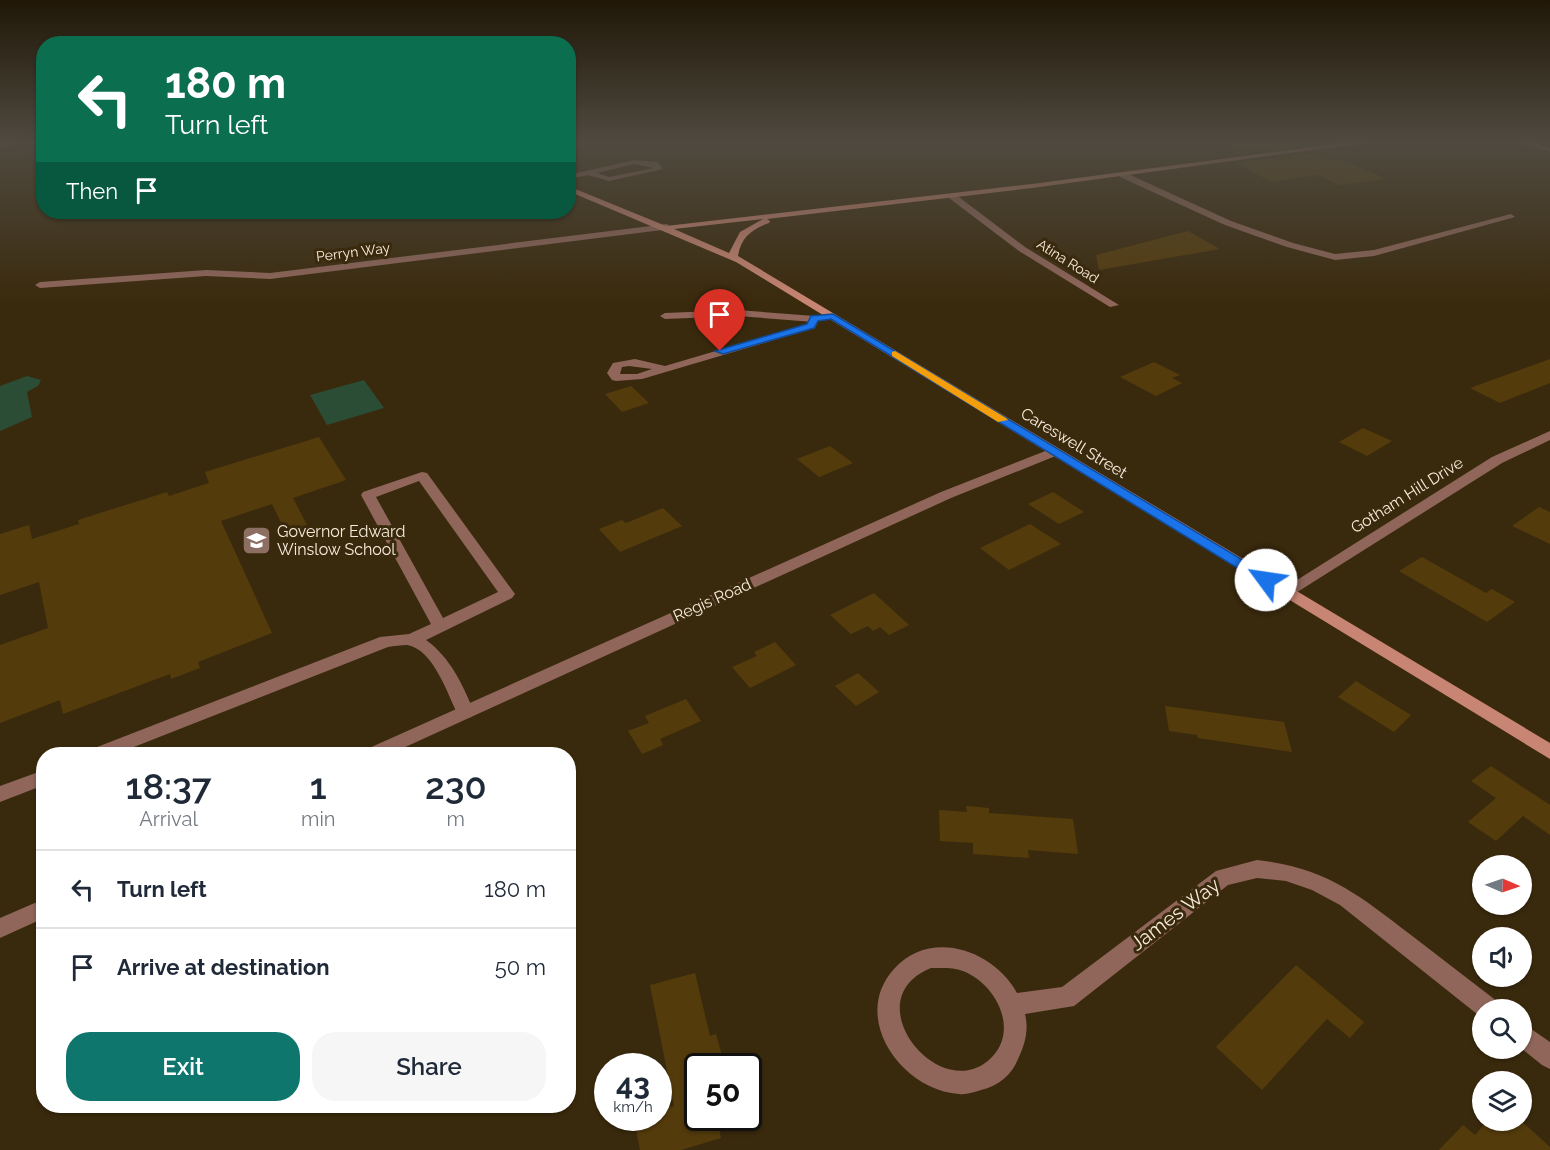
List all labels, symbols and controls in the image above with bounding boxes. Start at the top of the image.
text: 180 m [165,59,286,108]
icon: left [66,60,144,138]
text: Turn left [165,109,268,140]
icon: arrive [130,174,163,207]
text: Then [66,178,118,204]
street label: Atina Road [1034,236,1102,286]
street label: Perryn Way [315,239,391,264]
pin [694,289,745,351]
icon: arrive [703,298,736,331]
street label: Careswell Street [1017,404,1131,483]
street label: Gotham Hill Drive [1347,453,1467,537]
place label: Governor Edward Winslow School [277,522,405,559]
school or university icon: Governor Edward Winslow School [240,524,272,556]
position arrow [1234,548,1298,612]
street label: Regis Road [670,574,754,626]
text: 18:37 [125,765,212,807]
text: 1 [310,765,327,807]
text: 230 [425,765,487,807]
text: Arrival [139,807,198,831]
text: min [301,807,335,831]
text: m [447,807,465,831]
north arrow [1472,855,1532,915]
map controls [1472,855,1532,1131]
street label: James Way [1126,872,1225,955]
icon: left [66,873,99,906]
text: Turn left [117,876,207,902]
text: 180 m [484,876,546,902]
button: sound [1472,927,1532,987]
icon: arrive [66,951,99,984]
text: Arrive at destination [117,954,330,980]
text: 50 m [495,954,546,980]
button: search [1472,999,1532,1059]
button: Exit [66,1032,300,1101]
button: Share [312,1032,546,1101]
speed limit sign: 50 [684,1053,762,1131]
text: 43 [616,1067,650,1102]
button: layers [1472,1071,1532,1131]
text: km/h [613,1098,653,1116]

